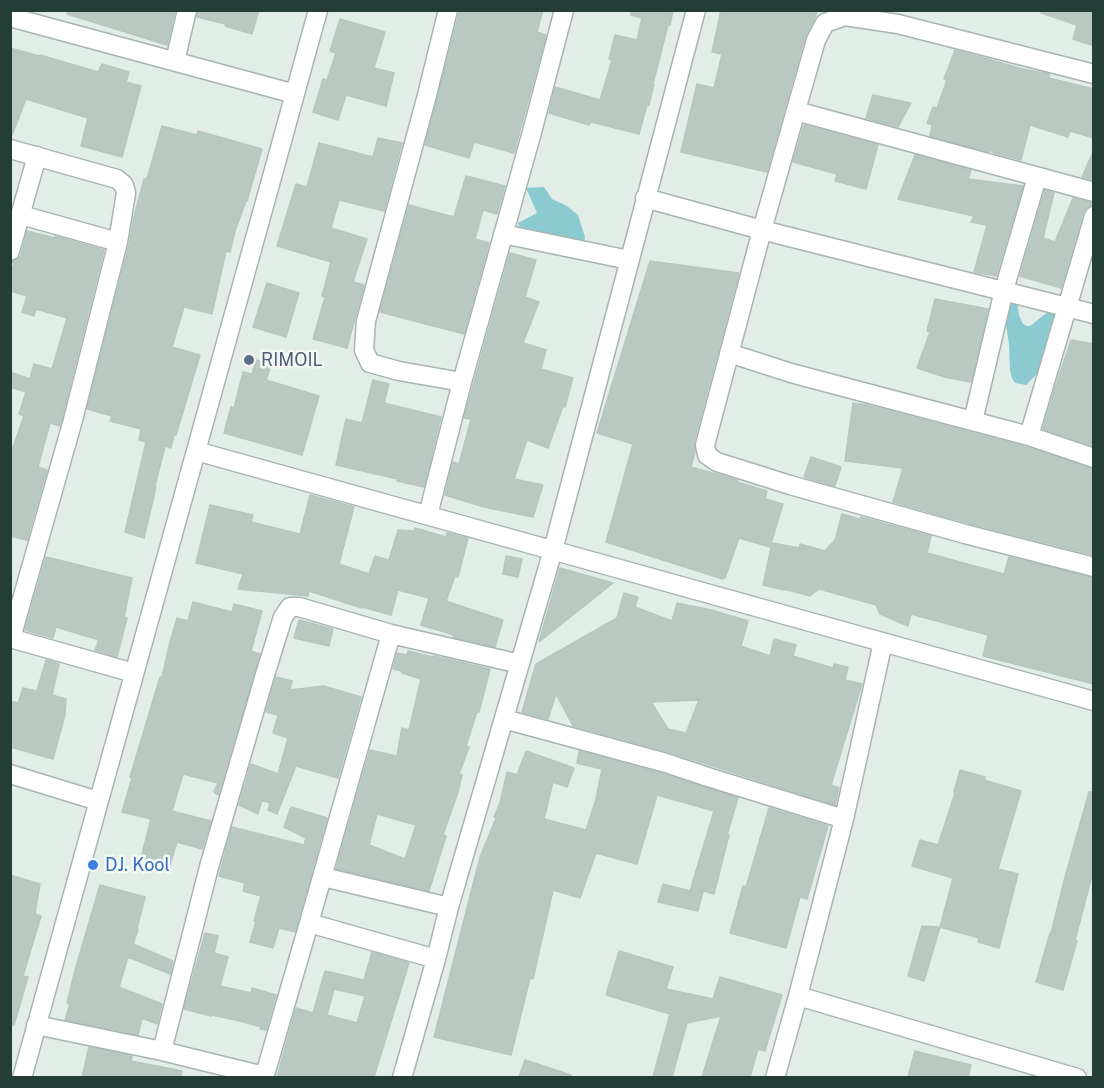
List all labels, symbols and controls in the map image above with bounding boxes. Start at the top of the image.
place label: RIMOIL [261,349,323,371]
marker: RIMOIL [242,353,256,367]
place label: DJ. Kool [105,854,170,876]
marker: DJ. Kool [86,858,100,872]

